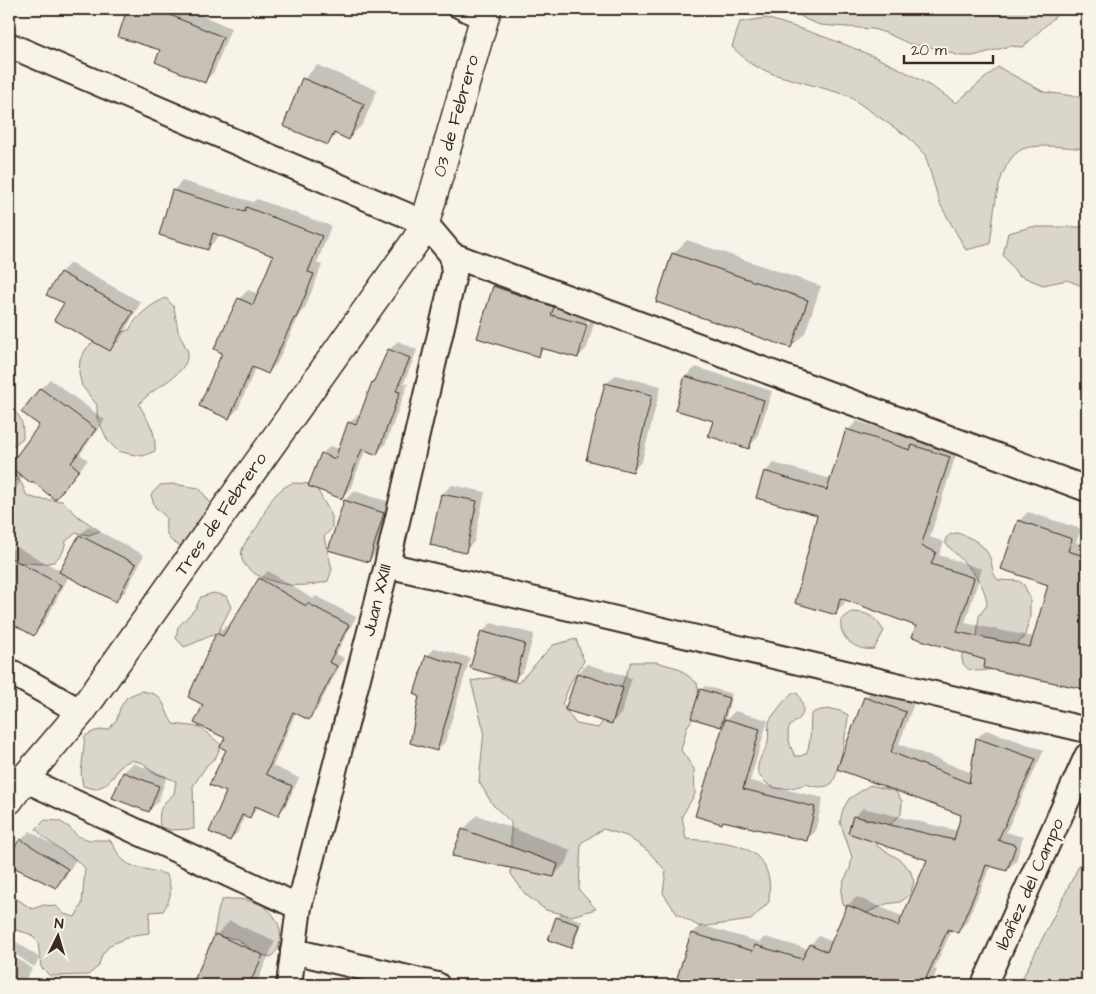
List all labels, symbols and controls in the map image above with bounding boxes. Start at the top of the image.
scale bar [904,32,992,64]
text: 20 m [911,40,947,61]
street label: 03 de Febrero [427,52,485,180]
street label: Tres de Febrero [169,447,273,581]
street label: Juan XXIII [356,561,398,639]
street label: Ibañez del Campo [990,814,1070,954]
north arrow [32,912,82,962]
text: N [54,914,65,934]

